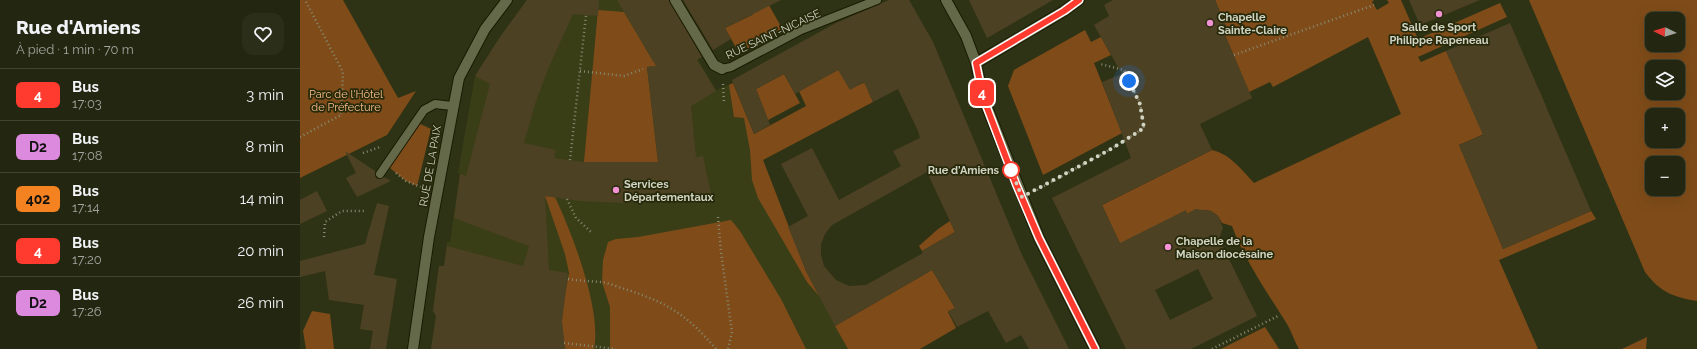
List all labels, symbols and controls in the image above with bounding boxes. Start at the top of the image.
street label: RUE SAINT-NICAISE [724,7,823,62]
marker: Salle de Sport Philippe Rapeneau [1434,9,1444,19]
place label: Chapelle Sainte-Claire [1218,11,1287,37]
north arrow [1645,12,1685,52]
map controls [1645,12,1685,196]
button: heart [242,13,284,55]
text: Rue d'Amiens [16,16,141,38]
marker: Chapelle Sainte-Claire [1205,18,1215,28]
place label: Salle de Sport Philippe Rapeneau [1389,21,1489,47]
text: À pied · 1 min · 70 m [16,42,134,57]
button: layers [1645,60,1685,100]
your location [1119,71,1139,91]
text: Bus [72,78,99,96]
line badge: 4 [969,80,995,106]
text: 4 [978,85,986,101]
text: 3 min [246,86,284,104]
text: 4 [34,87,42,103]
park label: Parc de l'Hôtel de Préfecture [309,88,383,114]
text: 17:03 [72,96,102,111]
button: + [1645,108,1685,148]
street label: RUE DE LA PAIX [417,124,444,208]
text: Bus [72,130,99,148]
text: 8 min [245,138,284,156]
text: D2 [29,139,47,155]
text: 17:08 [72,148,103,163]
button: − [1645,156,1685,196]
marker: Rue d'Amiens [1002,161,1020,179]
place label: Rue d'Amiens [928,164,1000,177]
place label: Services Départementaux [624,178,714,204]
text: Bus [72,182,99,200]
marker: Services Départementaux [611,185,621,195]
text: 14 min [240,190,284,208]
text: 402 [26,191,50,207]
text: 17:14 [72,200,100,215]
text: Bus [72,234,99,252]
place label: Chapelle de la Maison diocésaine [1176,235,1273,261]
text: 20 min [237,242,284,260]
marker: Chapelle de la Maison diocésaine [1163,242,1173,252]
text: 4 [34,243,42,259]
text: 17:20 [72,252,102,267]
text: Bus [72,286,99,304]
text: 26 min [238,294,284,312]
text: D2 [29,295,47,311]
text: 17:26 [72,304,102,319]

